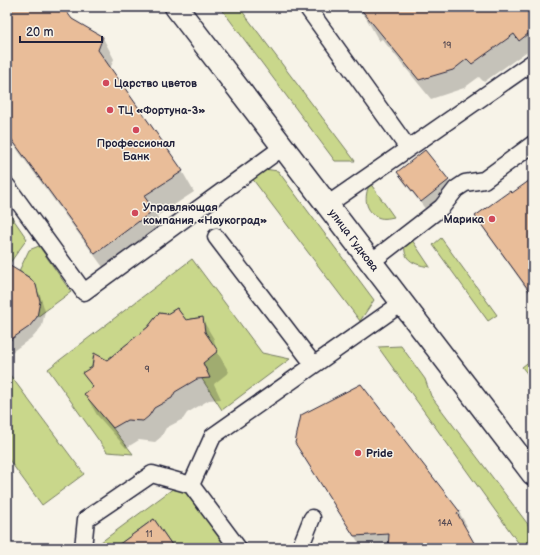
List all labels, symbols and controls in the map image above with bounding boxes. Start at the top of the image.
scale bar [20,18,102,44]
text: 20 m [26,25,53,40]
house number: 19 [443,40,451,51]
place label: Царство цветов [114,77,197,90]
marker: Царство цветов [101,78,111,88]
place label: ТЦ «Фортуна-3» [118,104,205,117]
marker: ТЦ «Фортуна-3» [105,105,115,115]
marker: Профессионал Банк [131,125,141,135]
place label: Профессионал Банк [97,137,175,163]
place label: Управляющая компания «Наукоград» [143,201,267,227]
street label: улица Гудкова [326,206,382,275]
marker: Управляющая компания «Наукоград» [130,208,140,218]
place label: Марика [443,213,485,226]
marker: Марика [487,214,497,224]
house number: 9 [144,364,150,375]
place label: Pride [366,447,393,460]
marker: Pride [353,448,363,458]
house number: 14А [438,518,453,529]
house number: 11 [146,529,152,540]

